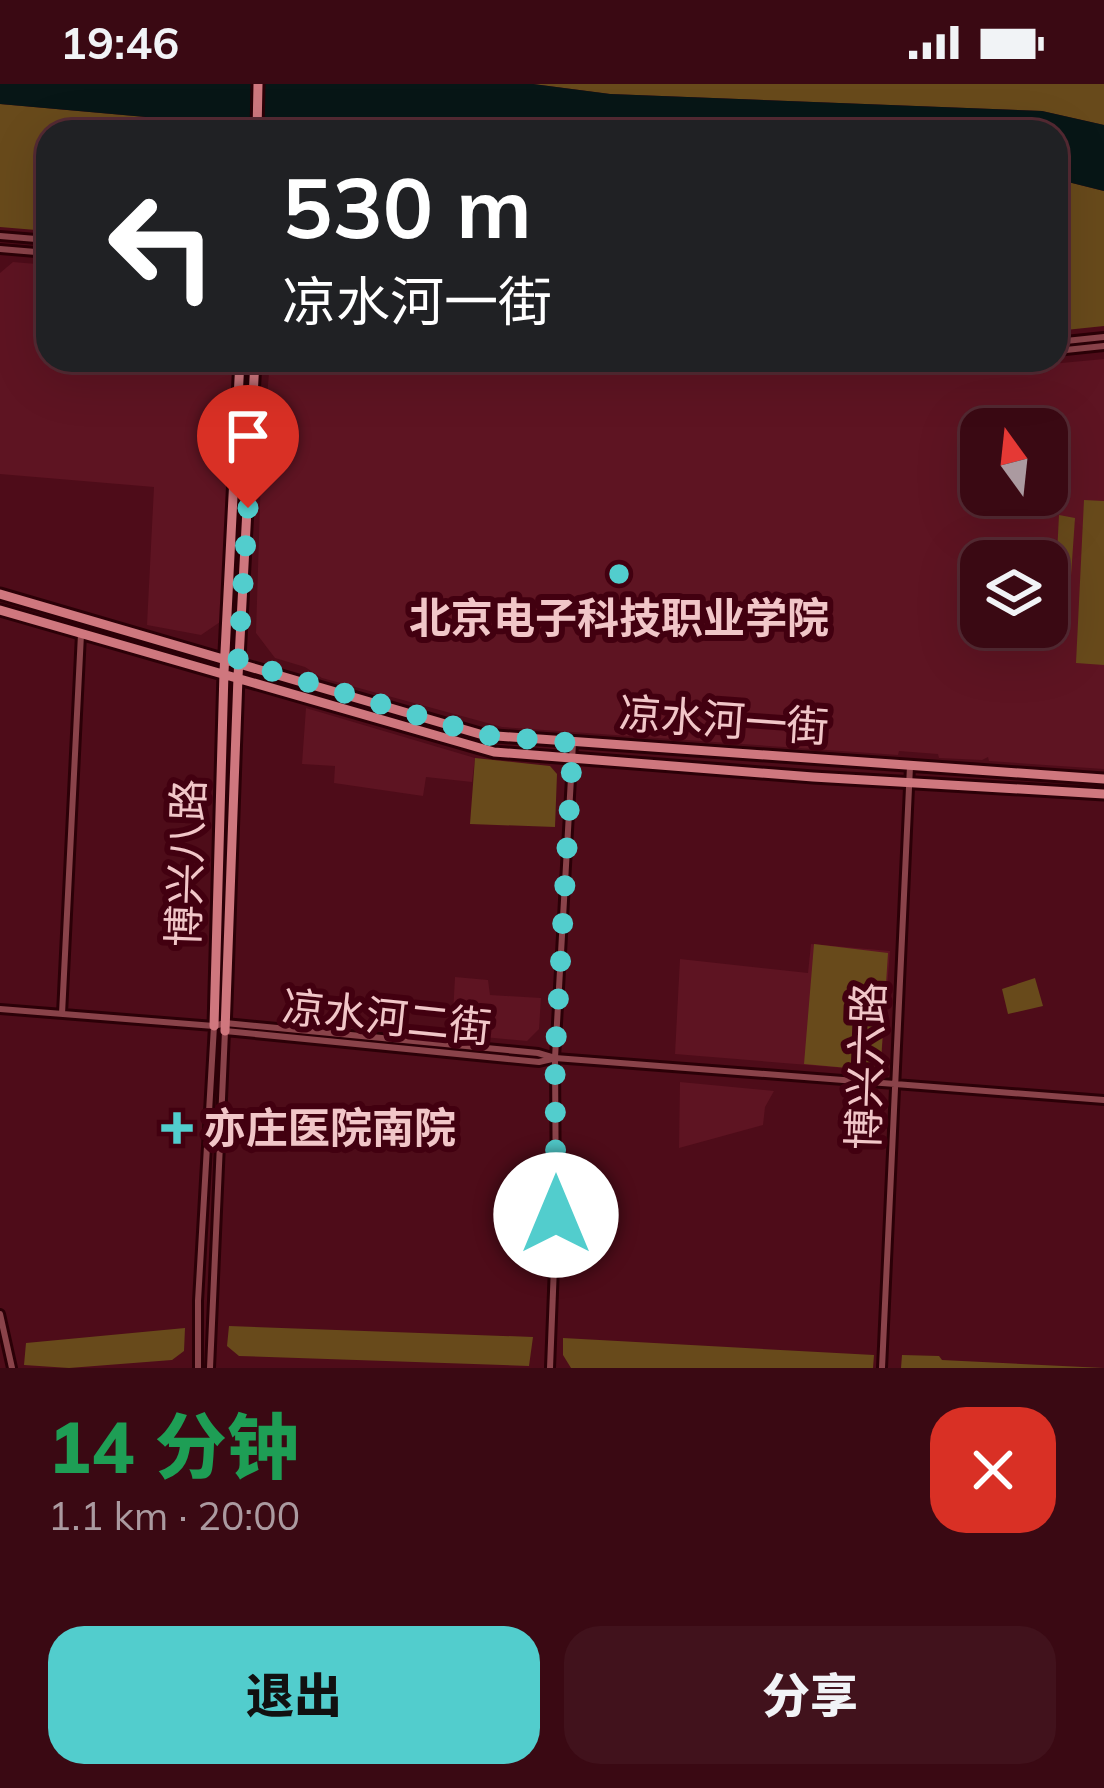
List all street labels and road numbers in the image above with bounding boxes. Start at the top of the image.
street label: 凉水河一街 [617,686,831,753]
street label: 博兴八路 [156,778,215,948]
street label: 凉水河二街 [280,979,494,1054]
street label: 博兴六路 [836,981,895,1151]

